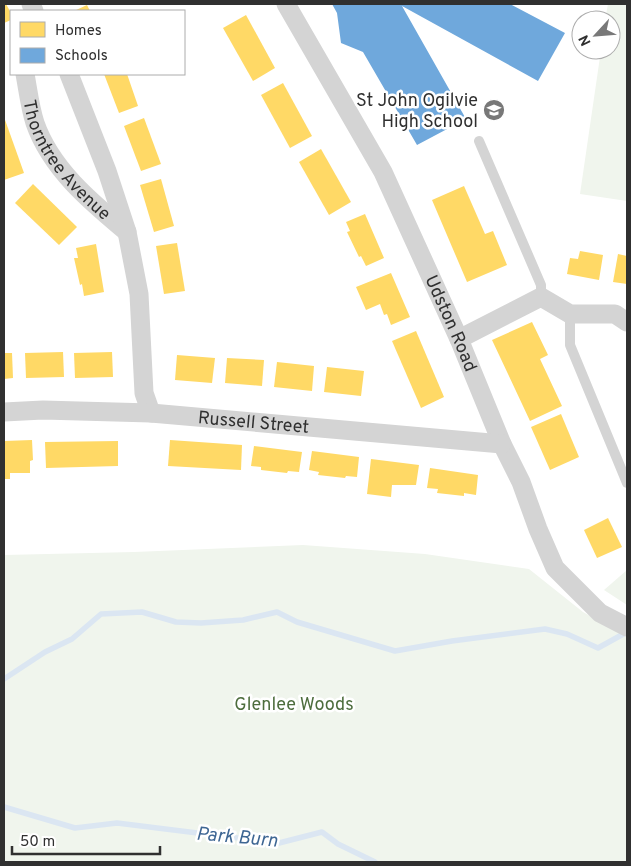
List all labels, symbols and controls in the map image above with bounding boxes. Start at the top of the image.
legend [10,10,185,75]
north arrow [571,10,621,60]
text: Homes [55,22,102,41]
text: N [576,32,596,48]
text: Schools [55,47,108,66]
place label: St John Ogilvie High School [356,90,478,134]
street label: Thorntree Avenue [17,98,115,226]
school or university icon: St John Ogilvie High School [482,98,506,122]
street label: Udston Road [419,272,481,376]
street label: Russell Street [197,407,310,440]
park label: Glenlee Woods [234,694,354,717]
water label: Park Burn [195,822,279,854]
scale bar [12,824,160,856]
text: 50 m [20,833,55,852]

